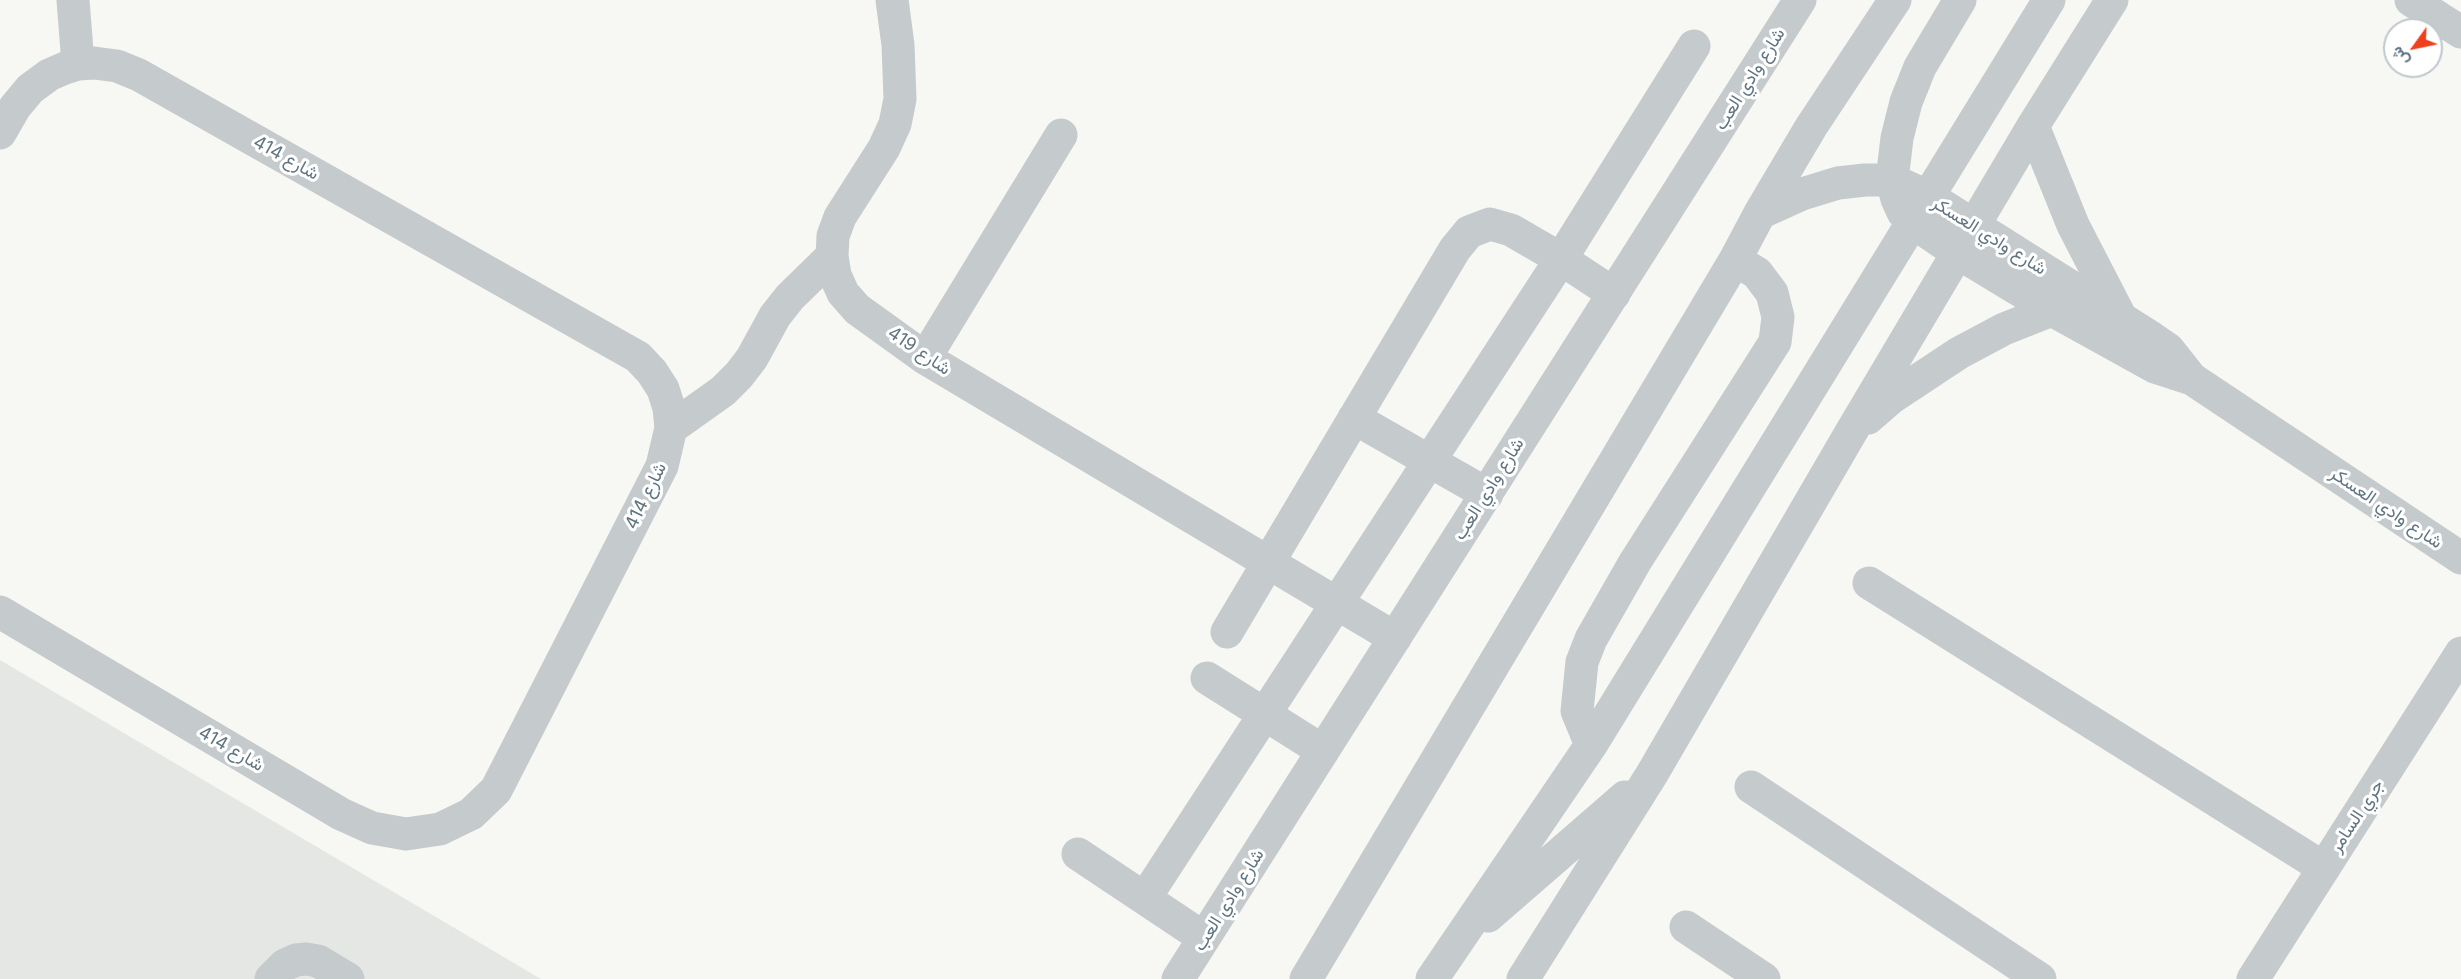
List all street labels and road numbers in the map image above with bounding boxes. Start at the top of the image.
street label: شارع وادي العب [1710,24,1790,134]
street label: شارع 414 [250,131,322,185]
street label: شارع وادي العسكر [1928,192,2050,280]
street label: شارع 419 [884,322,954,380]
street label: شارع وادي العب [1449,434,1529,544]
street label: شارع 414 [621,459,671,533]
street label: شارع وادي العسكر [2326,462,2446,554]
street label: شارع 414 [195,722,267,776]
street label: جري السامر [2325,775,2389,857]
street label: شارع وادي العب [1189,845,1269,955]

